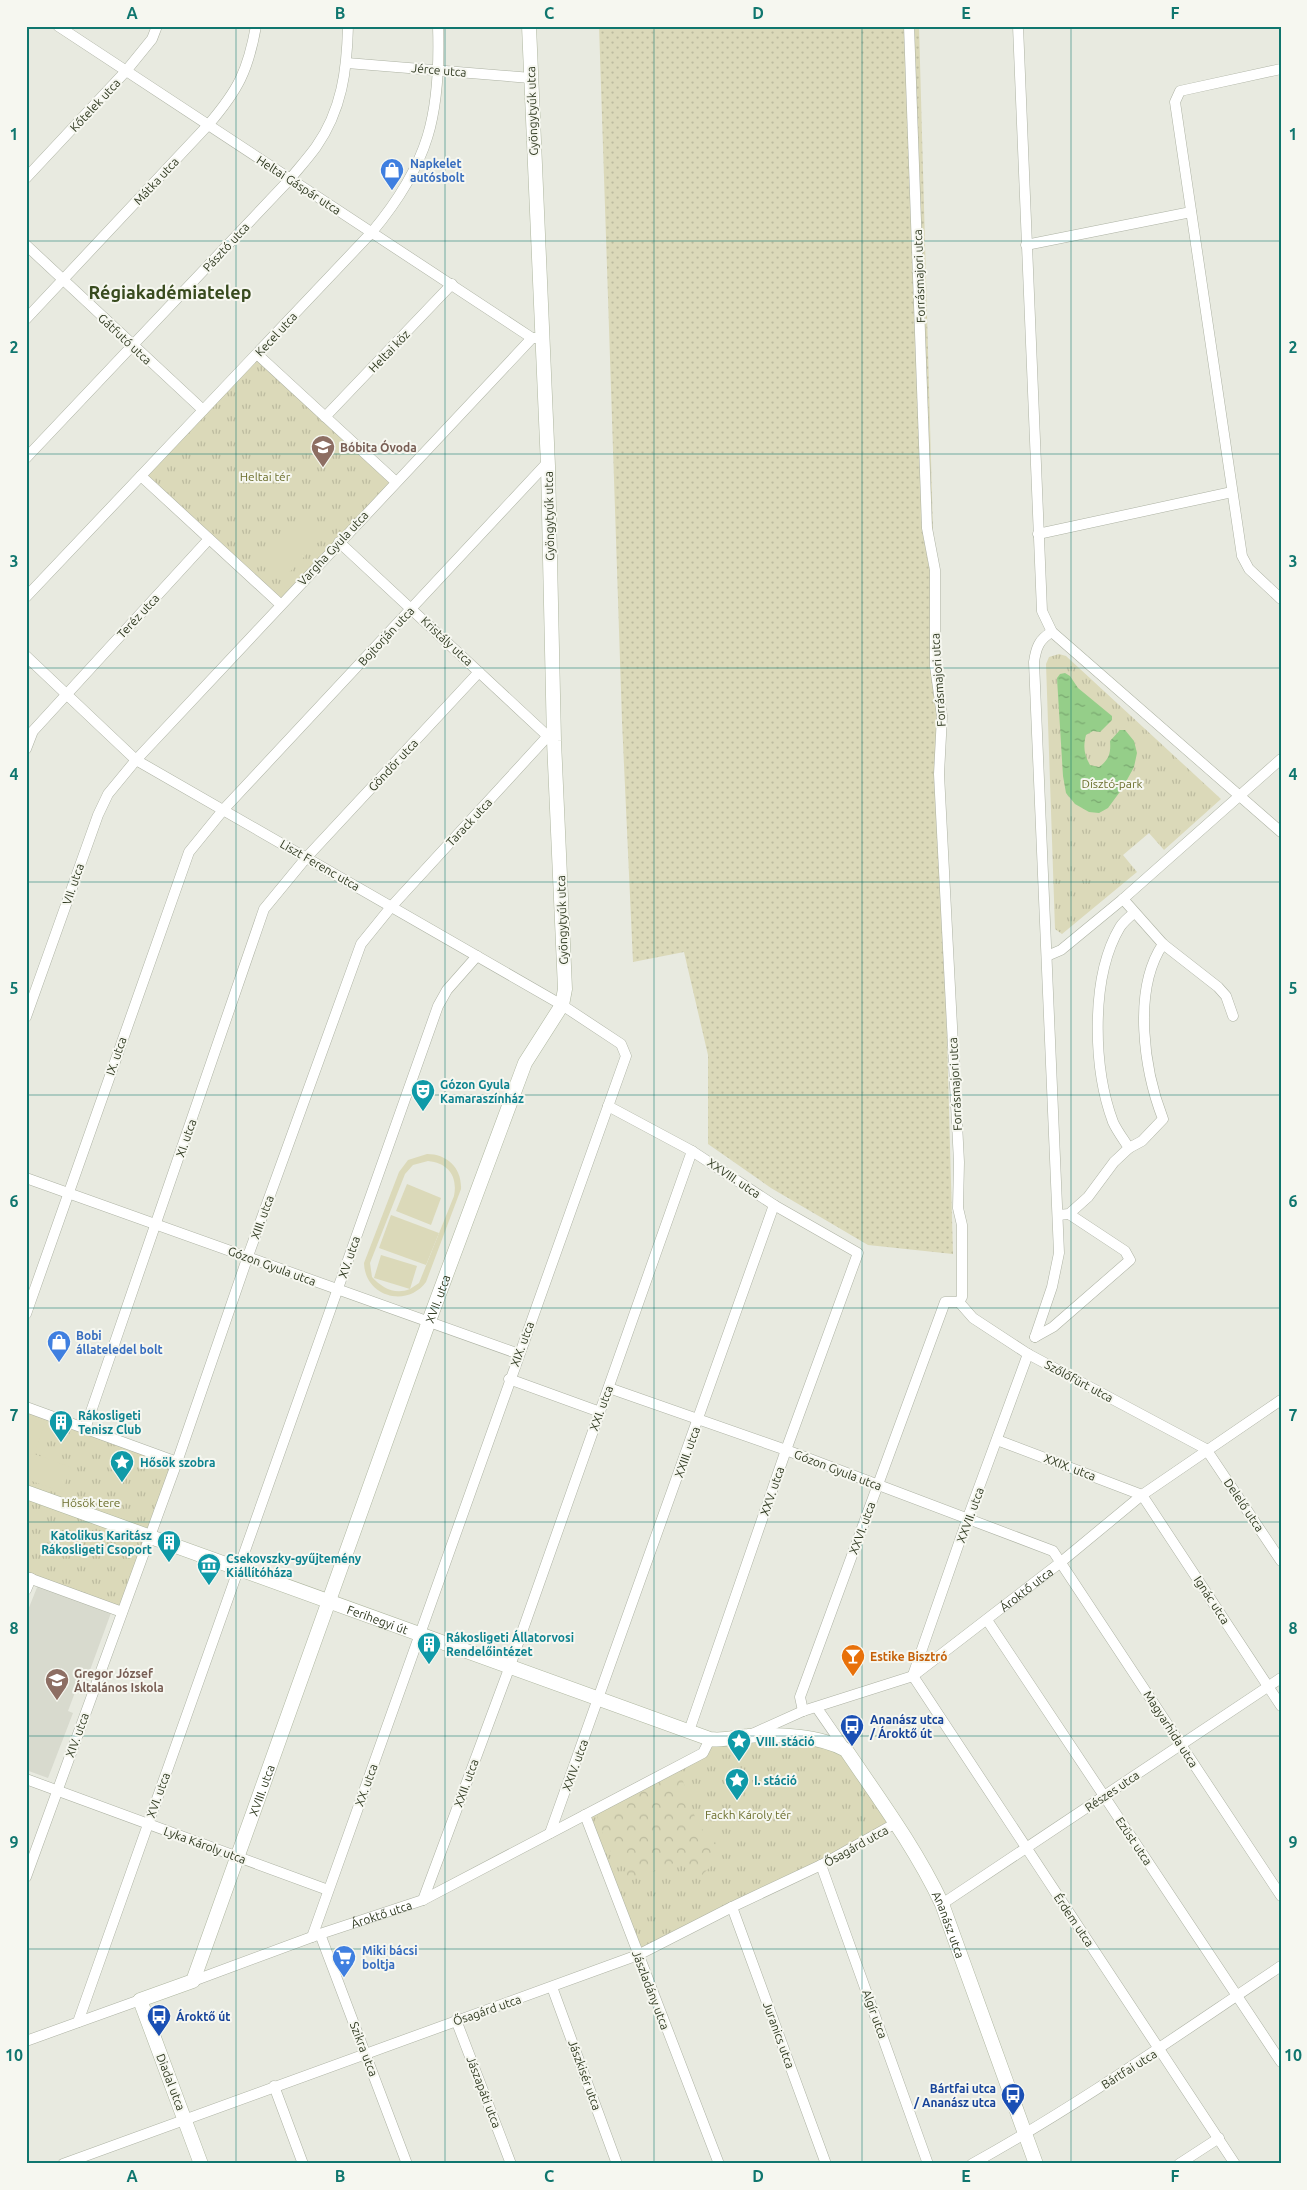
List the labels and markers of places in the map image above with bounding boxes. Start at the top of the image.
shop icon: Napkelet autósbolt [379,157,405,191]
place label: Napkelet autósbolt [410,157,465,184]
school or university icon: Bóbita Óvoda [310,434,336,468]
place label: Bóbita Óvoda [340,439,417,454]
theatre icon: Gózon Gyula Kamaraszínház [410,1078,436,1112]
place label: Gózon Gyula Kamaraszínház [440,1078,524,1105]
shop icon: Bobi állateledel bolt [46,1329,72,1363]
place label: Bobi állateledel bolt [76,1329,163,1356]
building icon: Rákosligeti Tenisz Club [48,1409,74,1443]
place label: Rákosligeti Tenisz Club [78,1409,141,1436]
place icon: Hősök szobra [109,1449,135,1483]
place label: Hősök szobra [140,1456,215,1469]
place label: Katolikus Karitász Rákosligeti Csoport [41,1529,152,1556]
building icon: Katolikus Karitász Rákosligeti Csoport [156,1529,182,1563]
museum icon: Csekovszky-gyűjtemény Kiállítóháza [196,1552,222,1586]
place label: Csekovszky-gyűjtemény Kiállítóháza [226,1552,362,1579]
place label: Rákosligeti Állatorvosi Rendelőintézet [446,1629,574,1658]
building icon: Rákosligeti Állatorvosi Rendelőintézet [416,1631,442,1665]
bar icon: Estike Bisztró [840,1643,866,1677]
place label: Estike Bisztró [870,1650,947,1663]
school or university icon: Gregor József Általános Iskola [44,1667,70,1701]
place label: Gregor József Általános Iskola [74,1667,164,1694]
bus stop icon: Ananász utca / Ároktő út [839,1713,865,1747]
place label: Ananász utca / Ároktő út [869,1713,944,1740]
place icon: VIII. stáció [726,1728,752,1762]
place label: VIII. stáció [756,1735,815,1748]
place icon: I. stáció [724,1767,750,1801]
place label: I. stáció [754,1774,797,1787]
supermarket icon: Miki bácsi boltja [331,1944,357,1978]
place label: Miki bácsi boltja [362,1944,418,1971]
bus stop icon: Ároktő út [146,2003,172,2037]
place label: Ároktő út [176,2008,230,2023]
place label: Bártfai utca / Ananász utca [913,2082,996,2109]
bus stop icon: Bártfai utca / Ananász utca [1000,2082,1026,2116]

